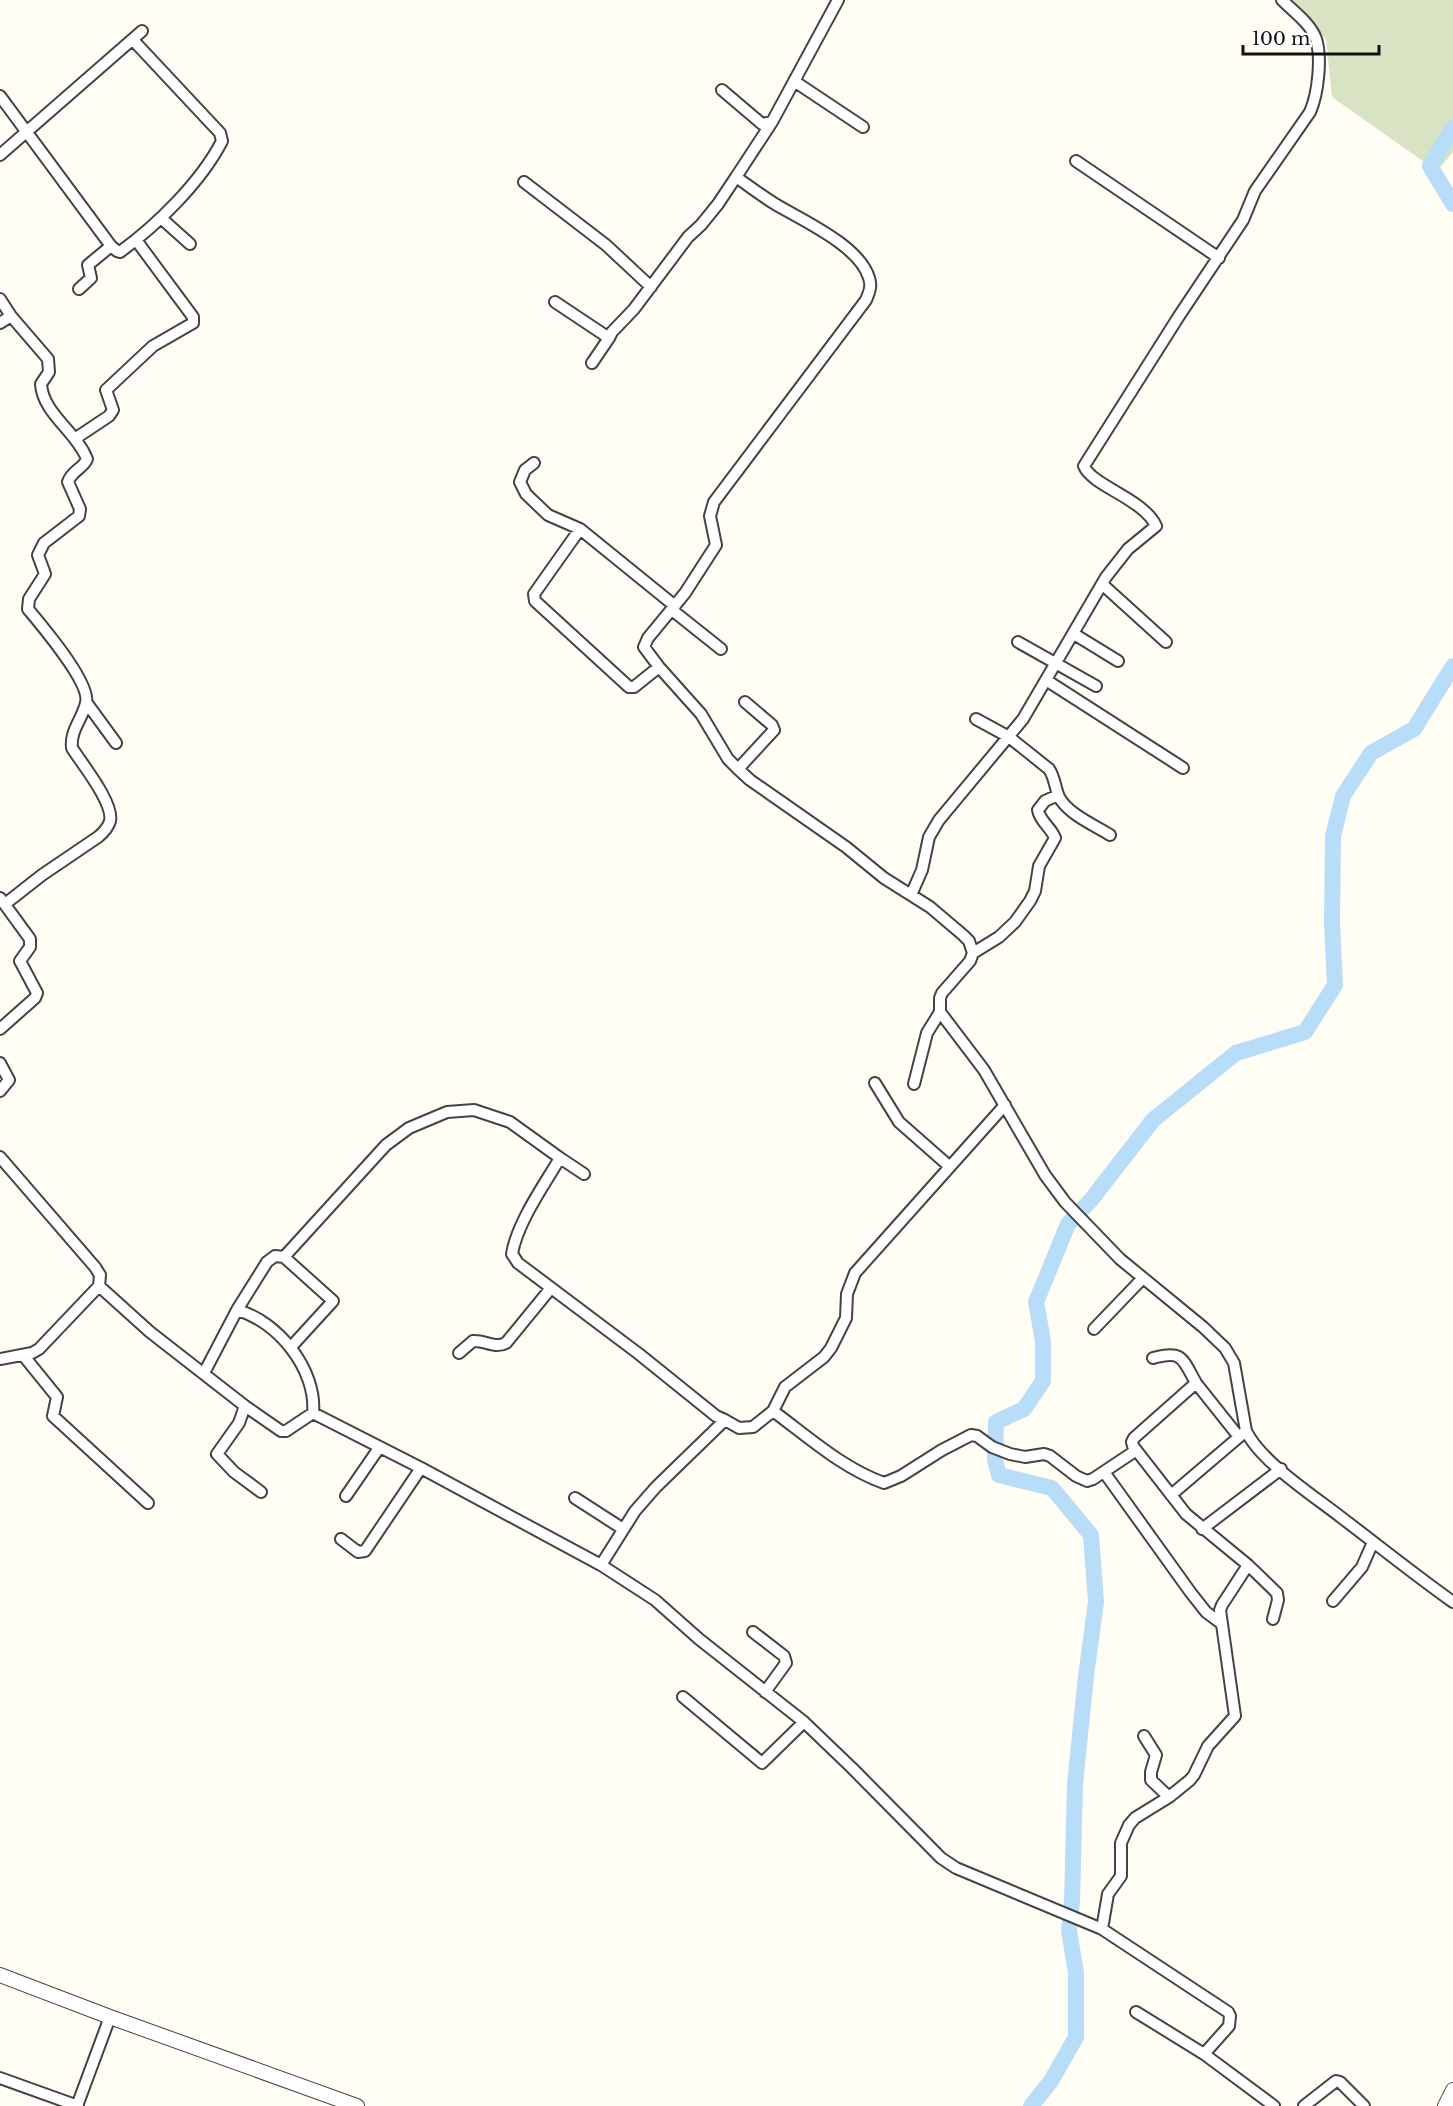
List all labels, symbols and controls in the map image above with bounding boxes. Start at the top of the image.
scale bar [1243,18,1380,56]
text: 100 m [1252,28,1310,50]

